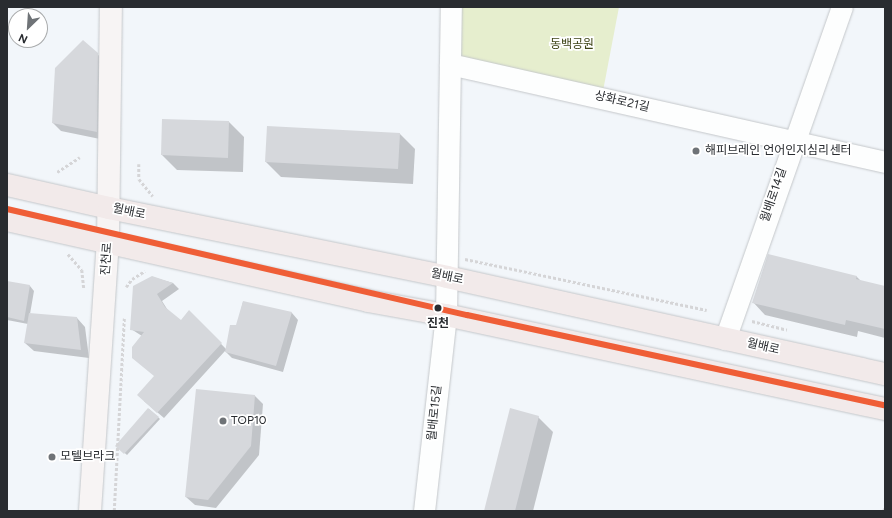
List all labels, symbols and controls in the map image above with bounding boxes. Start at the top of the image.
north arrow [8,8,48,48]
text: N [17,31,30,46]
park label: 동백공원 [550,38,594,52]
street label: 상화로21길 [593,89,651,115]
place label: 해피브레인 언어인지심리센터 [705,144,851,158]
marker: 해피브레인 언어인지심리센터 [690,145,702,157]
street label: 월배로14길 [758,166,790,224]
street label: 월배로 [111,202,147,222]
street label: 진천로 [99,242,115,276]
street label: 월배로 [429,267,465,287]
marker: 진천 [431,301,445,315]
place label: 진천 [427,317,449,331]
street label: 월배로 [745,336,781,358]
street label: 월배로15길 [425,384,445,442]
place label: TOP10 [231,414,267,428]
marker: TOP10 [218,416,228,426]
place label: 모텔브라크 [60,450,115,464]
marker: 모텔브라크 [47,452,57,462]

